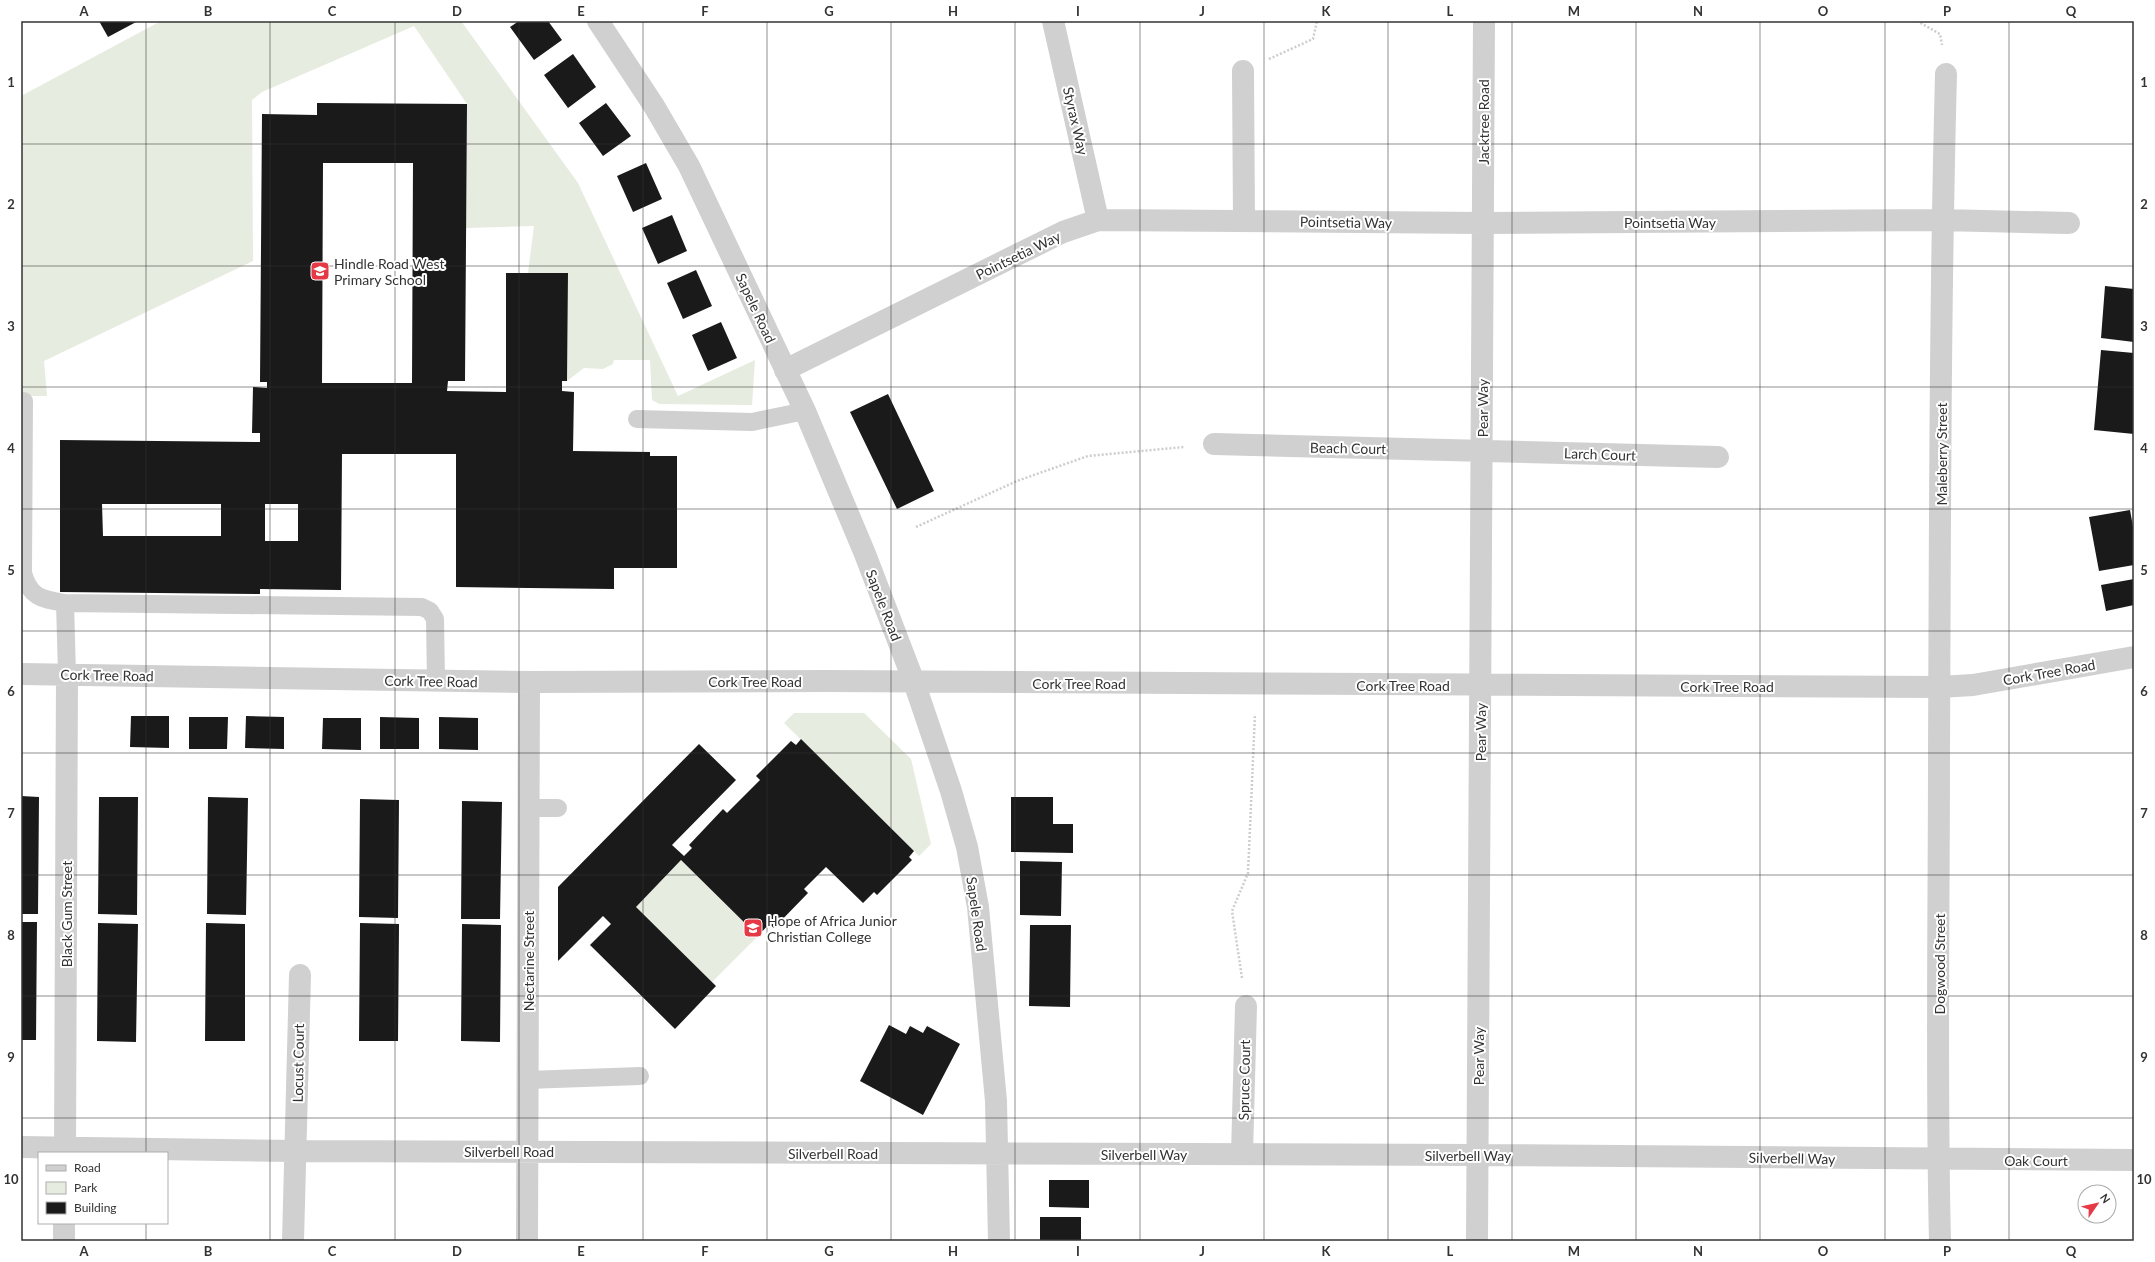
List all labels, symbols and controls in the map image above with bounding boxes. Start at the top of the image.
text: A [78,3,89,19]
text: B [204,3,213,19]
text: C [328,3,337,19]
text: D [452,3,462,19]
text: E [577,3,585,19]
text: F [701,3,709,19]
text: G [824,3,834,19]
text: H [948,3,958,19]
text: I [1076,3,1080,19]
text: J [1199,3,1205,19]
text: K [1322,3,1332,19]
text: L [1447,3,1454,19]
text: M [1568,3,1580,19]
text: N [1693,3,1703,19]
text: O [1818,3,1829,19]
text: P [1943,3,1951,19]
text: Q [2066,3,2077,19]
text: 1 [7,74,15,90]
text: 1 [2140,74,2148,90]
street label: Jacktree Road [1475,79,1492,165]
street label: Styrax Way [1060,85,1092,158]
text: 2 [7,196,15,212]
text: 2 [2140,196,2148,212]
street label: Pointsetia Way [1300,213,1393,231]
street label: Pointsetia Way [1624,214,1717,231]
street label: Pointsetia Way [973,227,1064,283]
place label: Hindle Road West Primary School [334,255,445,288]
school or university icon: Hindle Road West Primary School [309,260,331,282]
street label: Sapele Road [732,270,780,346]
text: 3 [7,318,15,334]
text: 3 [2140,318,2148,334]
street label: Pear Way [1474,378,1491,437]
street label: Maleberry Street [1933,402,1950,506]
street label: Beach Court [1310,439,1386,457]
text: 4 [7,440,15,456]
text: 4 [2140,440,2148,456]
street label: Larch Court [1564,444,1636,464]
text: 5 [7,562,15,578]
text: 5 [2140,562,2148,578]
street label: Sapele Road [863,567,905,643]
street label: Cork Tree Road [2001,656,2097,688]
street label: Cork Tree Road [60,666,154,684]
street label: Cork Tree Road [384,672,478,690]
street label: Cork Tree Road [708,673,802,690]
street label: Cork Tree Road [1032,675,1126,692]
street label: Cork Tree Road [1356,677,1450,694]
street label: Cork Tree Road [1680,678,1774,695]
text: 6 [7,683,15,699]
text: 6 [2140,683,2148,699]
street label: Pear Way [1472,702,1489,761]
text: 7 [7,805,15,821]
text: 7 [2140,805,2148,821]
street label: Black Gum Street [58,861,75,967]
street label: Sapele Road [963,876,991,952]
street label: Nectarine Street [520,911,537,1011]
place label: Hope of Africa Junior Christian College [767,912,897,945]
street label: Dogwood Street [1931,914,1948,1014]
school or university icon: Hope of Africa Junior Christian College [742,917,764,939]
text: 8 [7,927,15,943]
text: 8 [2140,927,2148,943]
street label: Locust Court [289,1023,307,1103]
street label: Pear Way [1470,1026,1487,1085]
street label: Spruce Court [1235,1039,1253,1121]
text: 9 [7,1049,15,1065]
text: 9 [2140,1049,2148,1065]
street label: Silverbell Road [464,1143,554,1160]
street label: Silverbell Road [788,1145,878,1162]
street label: Silverbell Way [1101,1146,1188,1163]
street label: Silverbell Way [1425,1147,1512,1164]
street label: Silverbell Way [1749,1149,1836,1167]
legend [38,1152,168,1224]
street label: Oak Court [2004,1152,2068,1169]
text: Road [74,1160,101,1175]
text: 10 [3,1171,19,1187]
text: 10 [2136,1171,2152,1187]
text: Park [74,1180,98,1195]
north arrow [2077,1184,2117,1224]
text: N [2098,1191,2113,1205]
text: Building [74,1200,117,1215]
text: A [78,1243,89,1259]
text: B [204,1243,213,1259]
text: C [328,1243,337,1259]
text: D [452,1243,462,1259]
text: E [577,1243,585,1259]
text: F [701,1243,709,1259]
text: G [824,1243,834,1259]
text: H [948,1243,958,1259]
text: I [1076,1243,1080,1259]
text: J [1199,1243,1205,1259]
text: K [1322,1243,1332,1259]
text: L [1447,1243,1454,1259]
text: M [1568,1243,1580,1259]
text: N [1693,1243,1703,1259]
text: O [1818,1243,1829,1259]
text: P [1943,1243,1951,1259]
text: Q [2066,1243,2077,1259]

